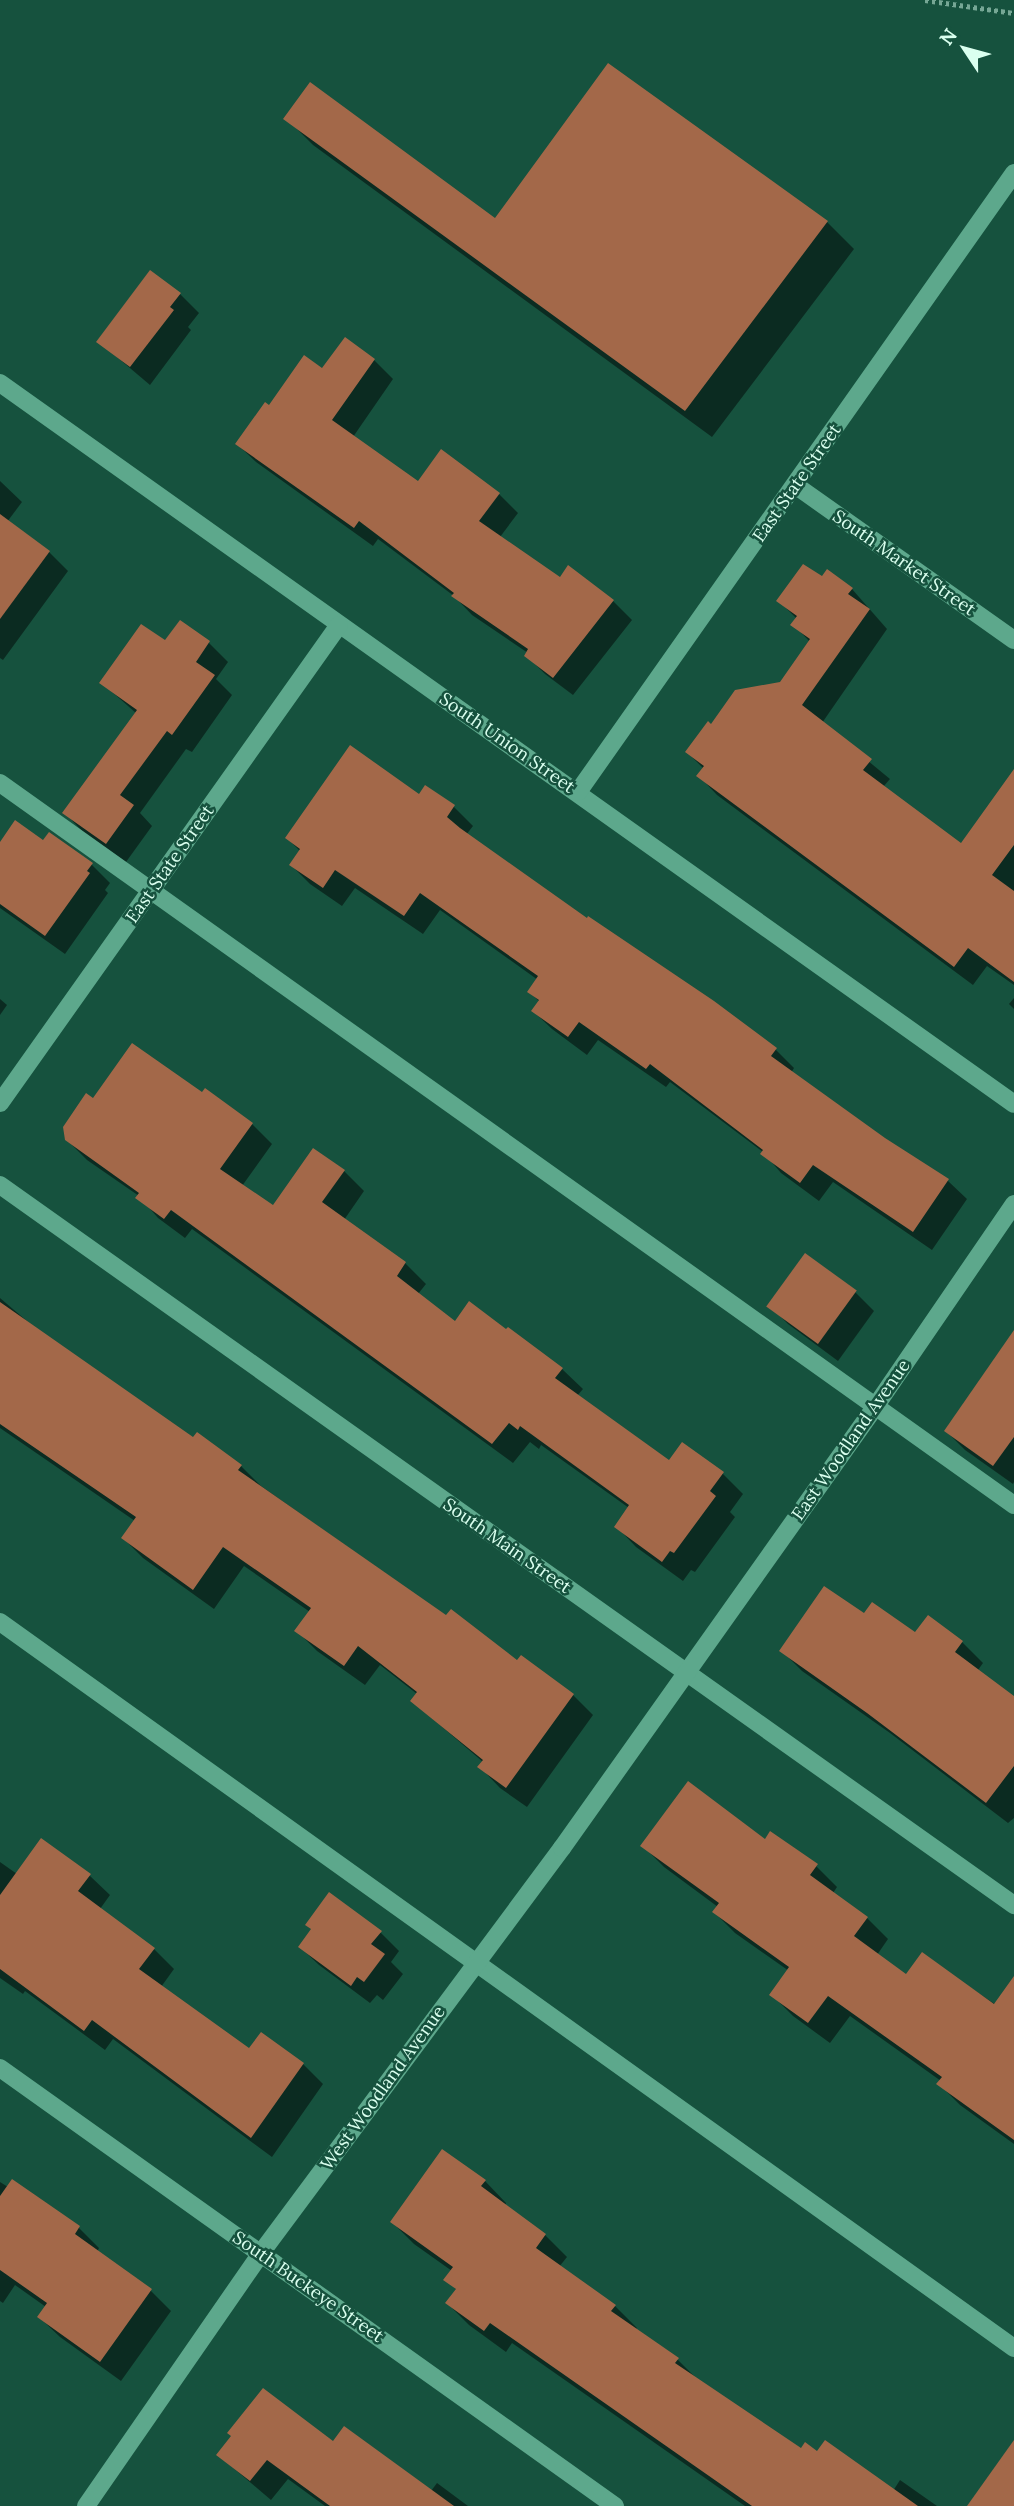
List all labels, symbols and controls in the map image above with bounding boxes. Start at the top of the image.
north arrow [930,14,1000,84]
text: N [934,24,962,50]
street label: East State Street [748,420,846,546]
street label: South Market Street [828,506,980,620]
street label: South Union Street [435,688,579,798]
street label: East State Street [121,801,219,927]
street label: East Woodland Avenue [787,1355,915,1525]
street label: South Main Street [439,1494,575,1598]
street label: West Woodland Avenue [316,2002,450,2174]
street label: South Buckeye Street [228,2227,388,2347]

